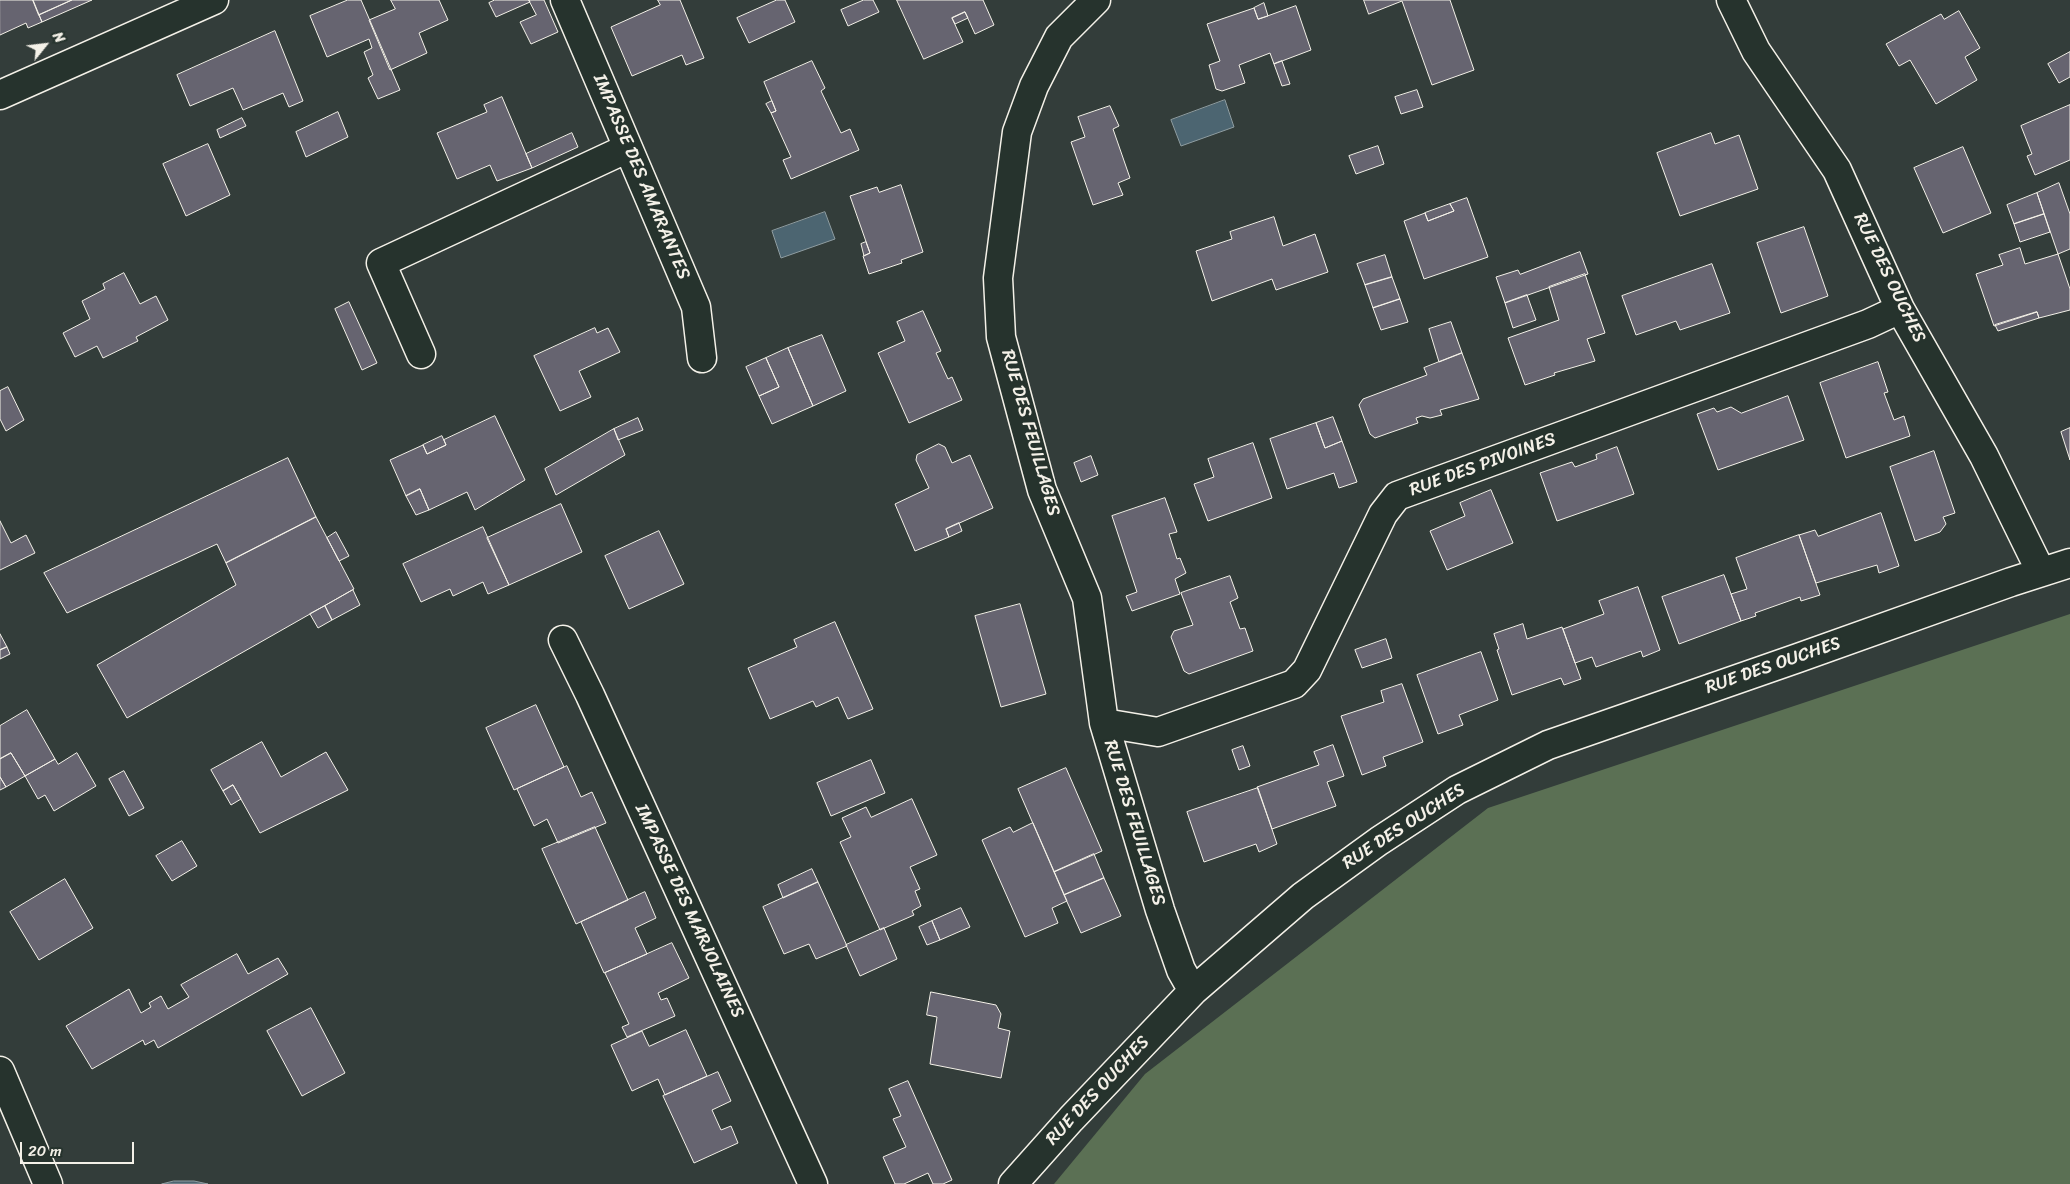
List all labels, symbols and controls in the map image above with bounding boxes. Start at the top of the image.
north arrow [20,20,70,70]
text: N [45,27,72,48]
street label: IMPASSE DES AMARANTES [588,71,694,283]
street label: RUE DES OUCHES [1848,210,1930,346]
street label: RUE DES FEUILLAGES [996,347,1064,519]
street label: RUE DES PIVOINES [1407,428,1559,502]
street label: RUE DES OUCHES [1703,633,1843,699]
street label: RUE DES FEUILLAGES [1098,737,1170,909]
street label: RUE DES OUCHES [1339,779,1469,875]
street label: IMPASSE DES MARJOLAINES [630,801,748,1021]
street label: RUE DES OUCHES [1042,1032,1154,1150]
scale bar [22,1132,136,1164]
text: 20 m [28,1138,62,1164]

